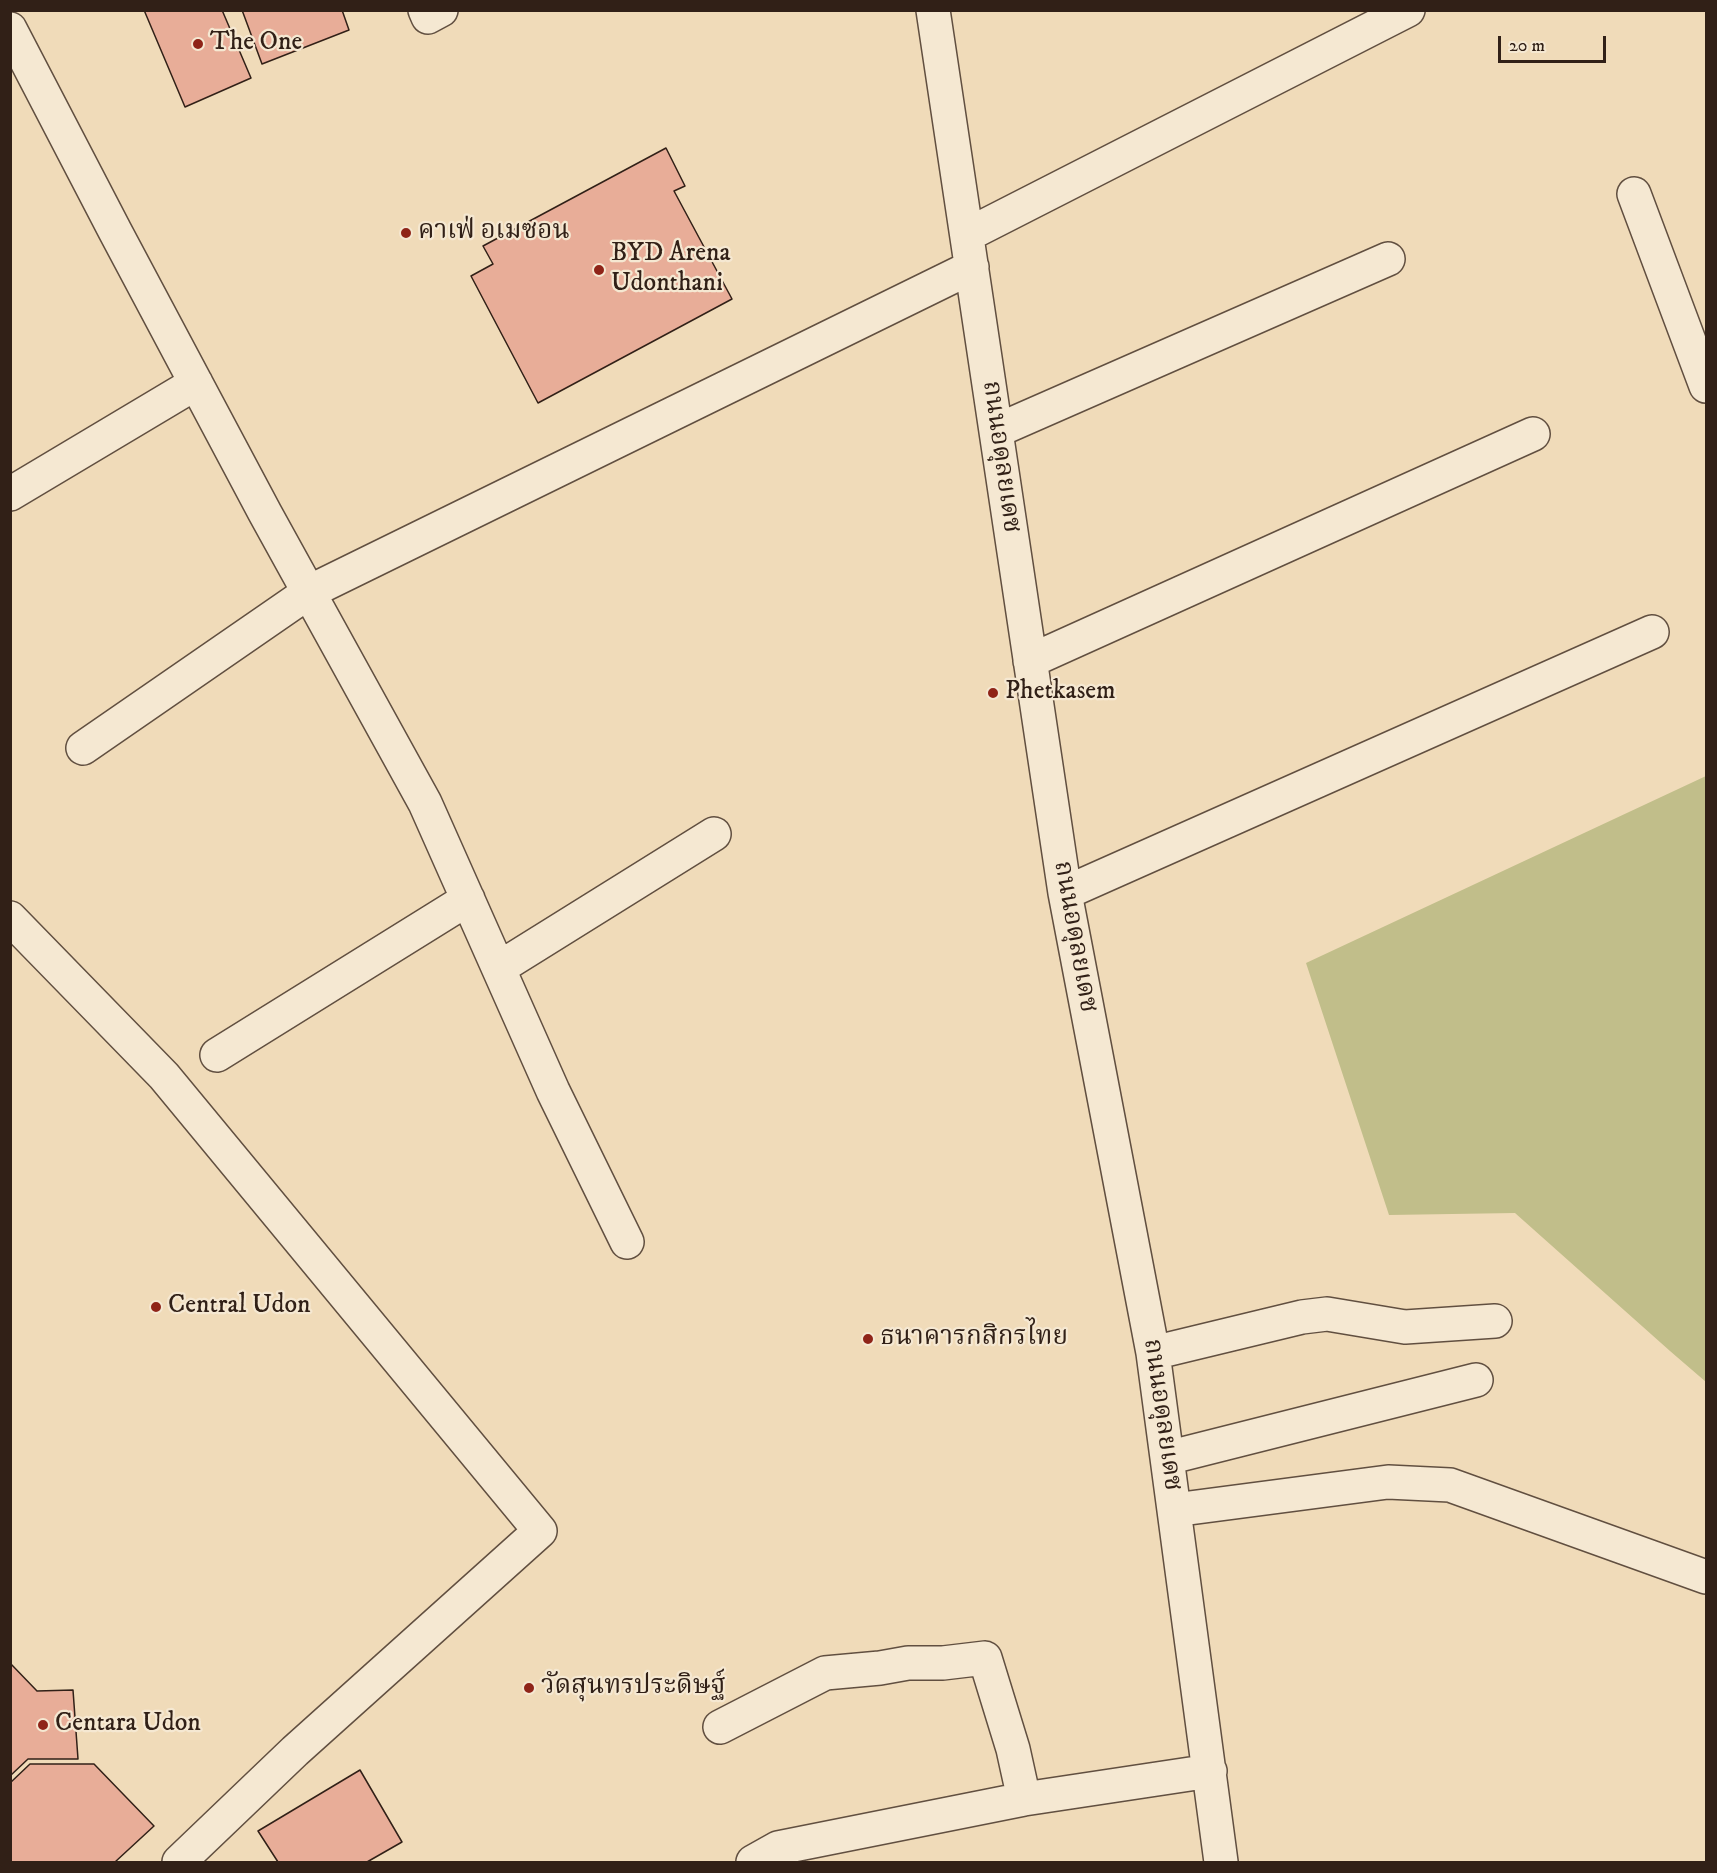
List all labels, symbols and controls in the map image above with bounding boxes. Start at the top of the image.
scale bar [1501,24,1609,62]
place label: The One [210,28,302,60]
text: 20 m [1509,35,1545,57]
marker: The One [191,37,205,51]
place label: คาเฟ่ อเมซอน [418,217,570,249]
marker: คาเฟ่ อเมซอน [399,226,413,240]
place label: BYD Arena Udonthani [611,239,731,300]
marker: BYD Arena Udonthani [592,263,606,277]
street label: ถนนอดุลยเดช [974,379,1026,535]
place label: Phetkasem [1005,677,1116,709]
marker: Phetkasem [986,686,1000,700]
street label: ถนนอดุลยเดช [1045,859,1103,1015]
place label: Central Udon [168,1291,311,1323]
marker: Central Udon [149,1300,163,1314]
place label: ธนาคารกสิกรไทย [880,1323,1068,1355]
marker: ธนาคารกสิกรไทย [861,1332,875,1346]
street label: ถนนอดุลยเดช [1135,1337,1187,1493]
place label: วัดสุนทรประดิษฐ์ [541,1672,725,1704]
marker: วัดสุนทรประดิษฐ์ [522,1681,536,1695]
place label: Centara Udon [55,1709,201,1741]
marker: Centara Udon [36,1718,50,1732]

